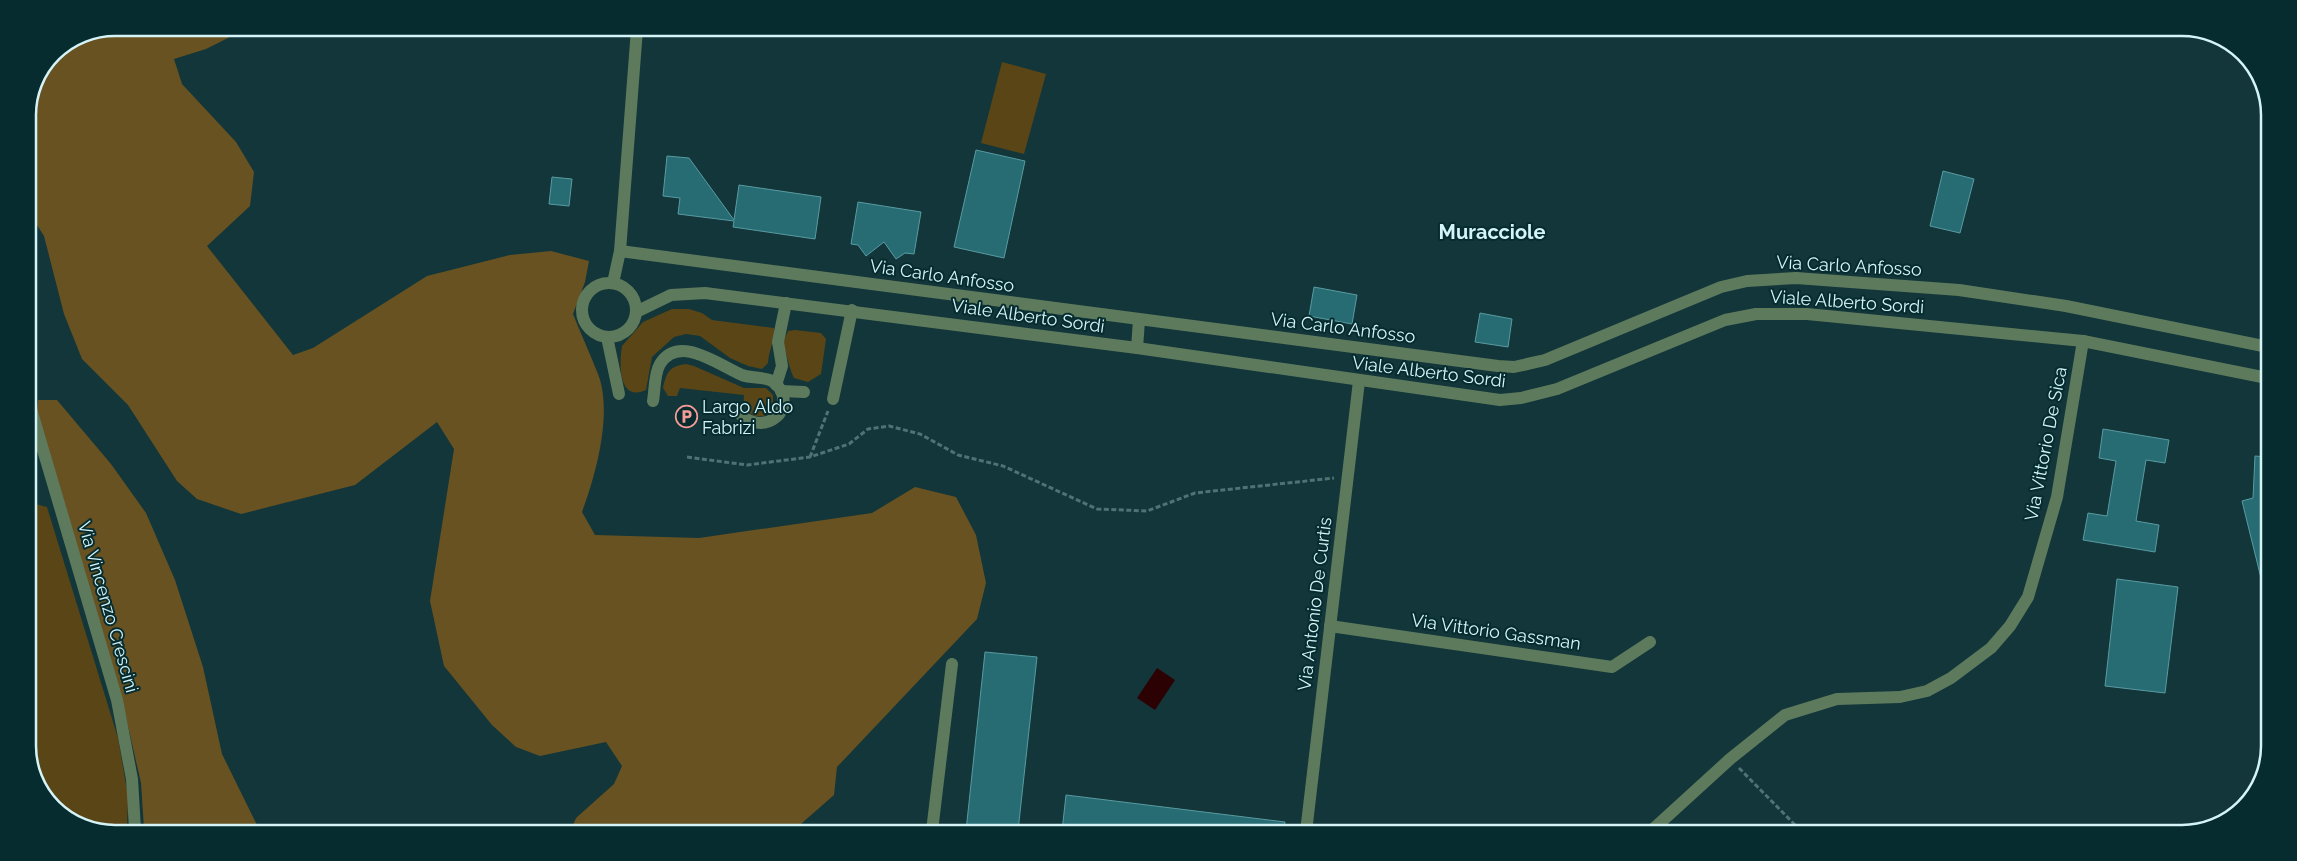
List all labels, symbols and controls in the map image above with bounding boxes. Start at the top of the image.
district label: Muracciole [1439,220,1545,244]
street label: Via Carlo Anfosso [1776,251,1923,280]
street label: Via Carlo Anfosso [868,255,1016,296]
street label: Viale Alberto Sordi [1769,286,1925,317]
street label: Viale Alberto Sordi [950,294,1106,337]
street label: Via Carlo Anfosso [1269,308,1417,347]
street label: Viale Alberto Sordi [1351,352,1507,391]
street label: Via Vittorio De Sica [2020,365,2071,523]
place label: Largo Aldo Fabrizi [702,396,793,438]
parking icon: Largo Aldo Fabrizi [674,405,698,429]
street label: Via Antonio De Curtis [1293,516,1336,692]
street label: Via Vincenzo Crescini [74,519,143,695]
street label: Via Vittorio Gassman [1410,609,1582,654]

